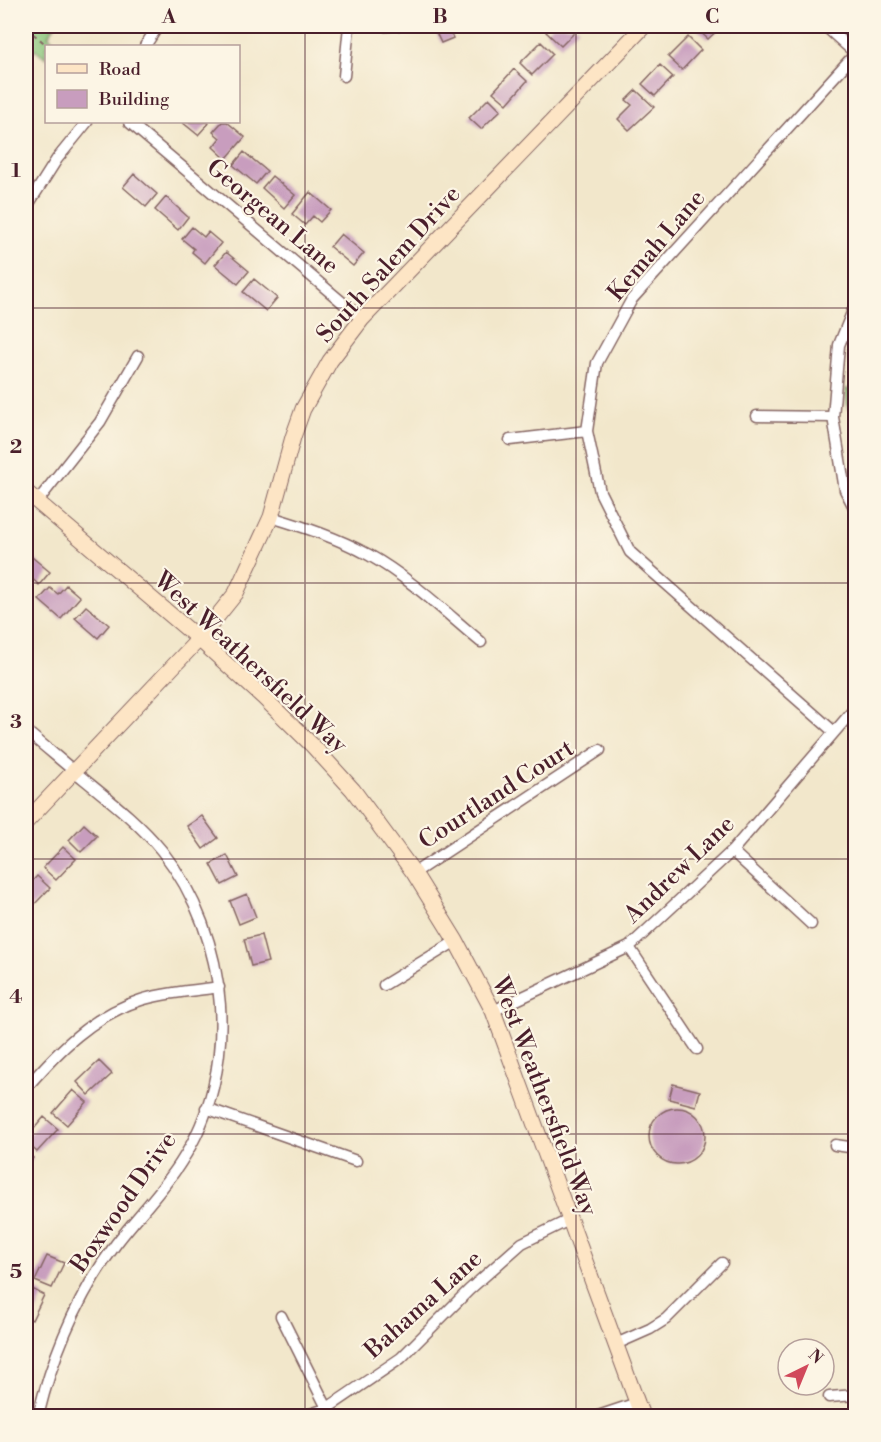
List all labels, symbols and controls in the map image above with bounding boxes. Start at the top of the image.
text: A [161,5,177,30]
text: B [432,5,448,30]
text: C [705,5,719,30]
legend [45,45,240,123]
text: Road [99,58,142,81]
text: Building [98,88,170,111]
street label: Georgean Lane [200,153,345,281]
text: 1 [11,159,21,184]
street label: South Salem Drive [310,180,467,349]
street label: Kemah Lane [601,184,712,308]
text: 2 [10,435,22,460]
street label: West Weathersfield Way [147,565,353,760]
text: 3 [10,710,22,735]
street label: Courtland Court [413,733,580,856]
street label: Andrew Lane [617,809,741,931]
street label: West Weathersfield Way [484,972,604,1220]
text: 4 [9,985,23,1010]
street label: Boxwood Drive [64,1126,183,1280]
street label: Bahama Lane [358,1244,489,1366]
text: 5 [10,1260,22,1285]
north arrow [776,1337,836,1397]
text: N [804,1345,827,1369]

